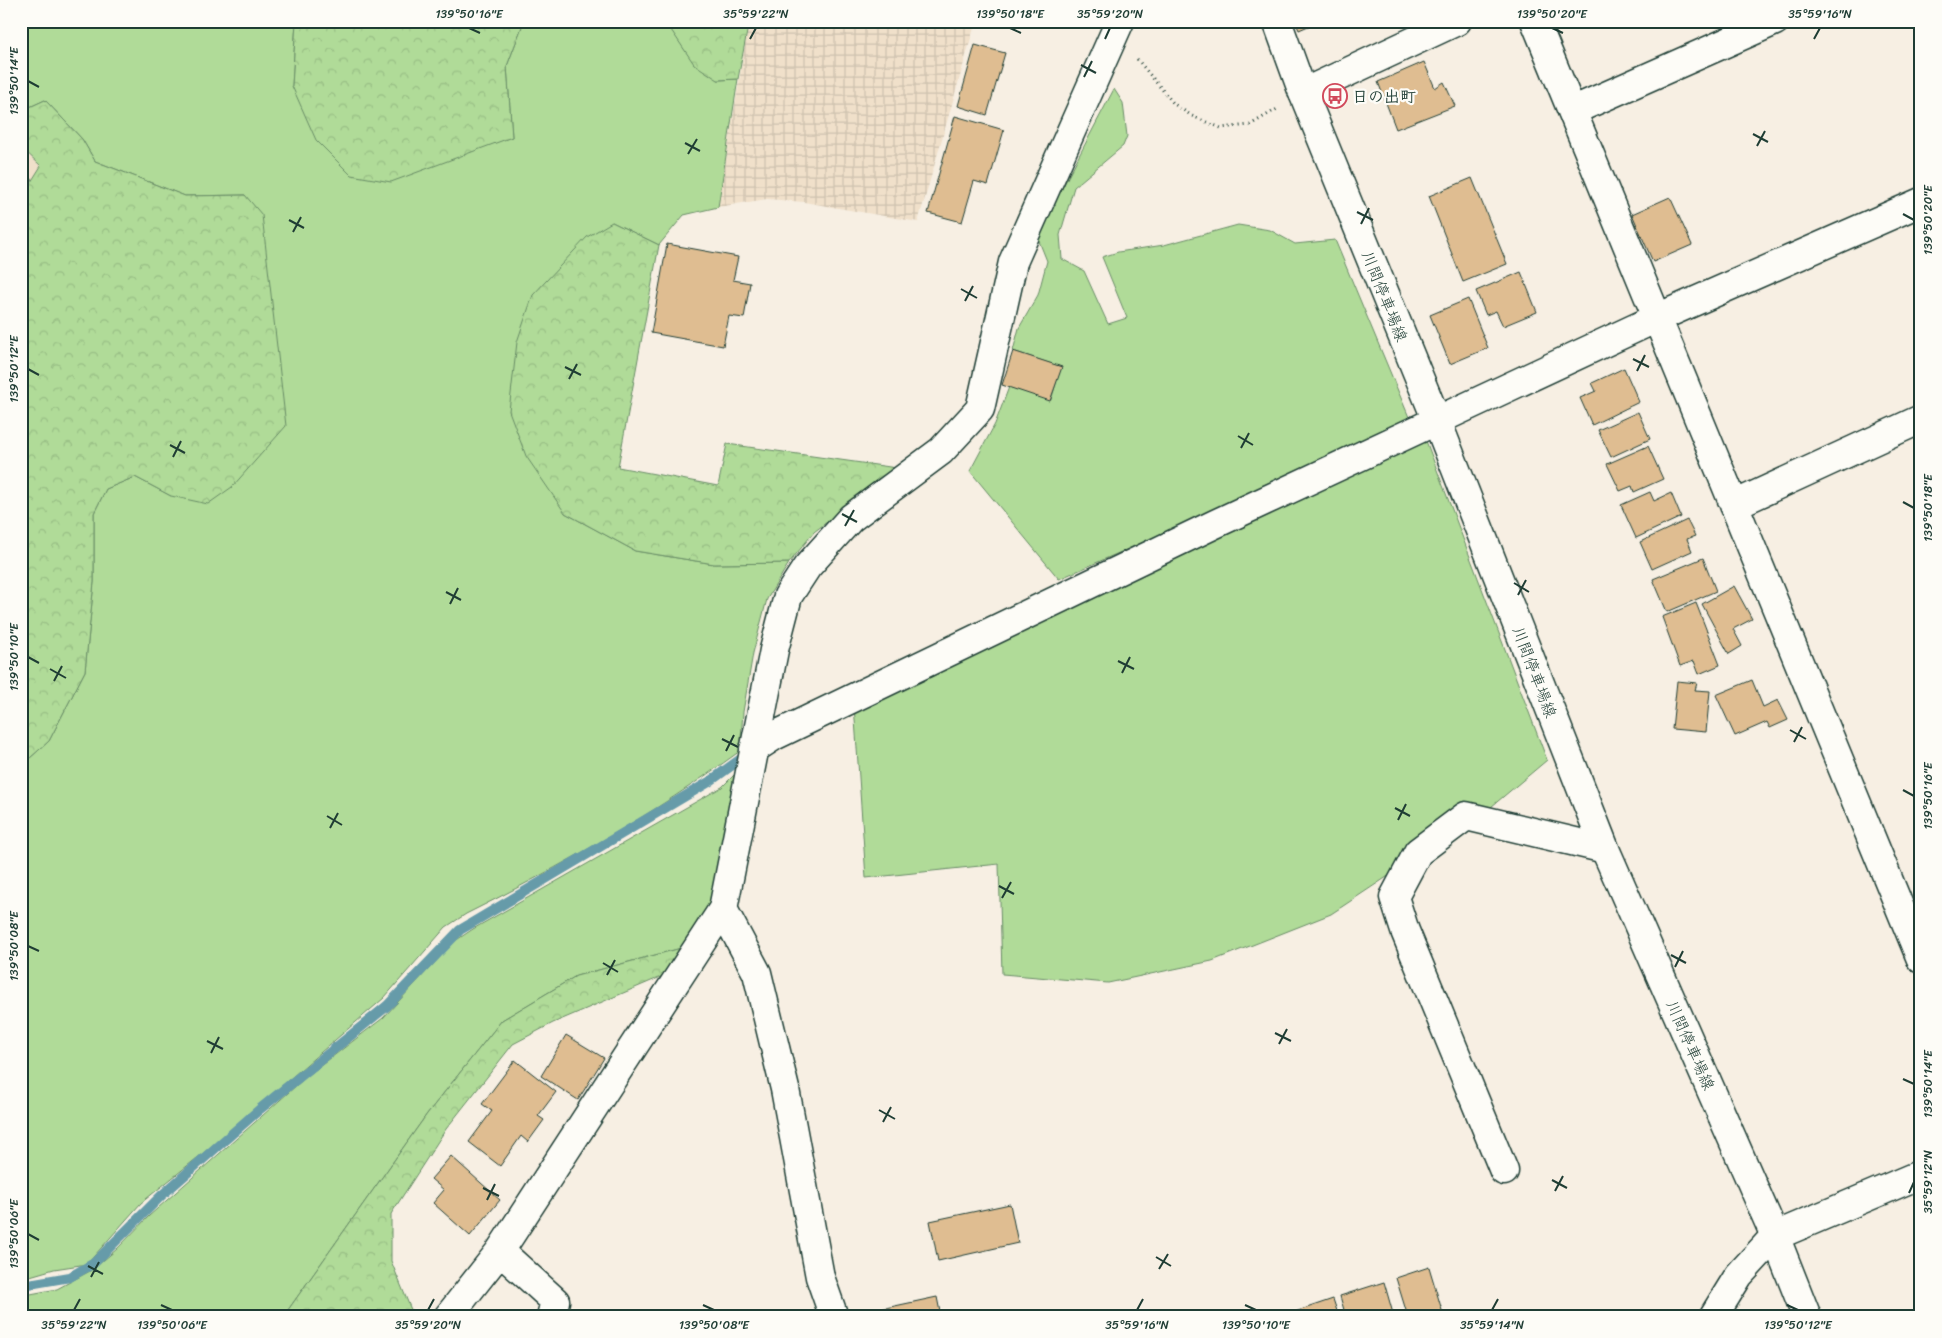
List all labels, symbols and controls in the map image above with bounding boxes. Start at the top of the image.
text: 139°50'16"E [435,3,504,25]
text: 35°59'22"N [723,3,789,25]
text: 139°50'18"E [976,3,1045,25]
text: 35°59'20"N [1077,3,1144,25]
text: 139°50'20"E [1517,3,1588,25]
text: 35°59'16"N [1788,3,1852,25]
text: 139°50'14"E [3,46,25,115]
place label: 日の出町 [1352,82,1416,111]
bus stop icon: 日の出町 [1322,83,1348,109]
text: 139°50'20"E [1917,184,1939,255]
street label: 川間停車場線 [1353,246,1416,346]
text: 139°50'12"E [3,334,25,403]
text: 139°50'18"E [1917,473,1939,542]
text: 139°50'10"E [3,622,25,691]
street label: 川間停車場線 [1504,622,1565,722]
text: 139°50'16"E [1917,761,1939,830]
text: 139°50'08"E [3,910,25,981]
street label: 川間停車場線 [1658,995,1723,1095]
text: 139°50'14"E [1917,1049,1939,1118]
text: 35°59'12"N [1917,1150,1939,1214]
text: 139°50'06"E [3,1198,25,1269]
text: 35°59'22"N [41,1314,107,1336]
text: 139°50'06"E [137,1314,208,1336]
text: 35°59'20"N [395,1314,462,1336]
text: 139°50'08"E [679,1314,750,1336]
text: 35°59'16"N [1105,1314,1169,1336]
text: 139°50'10"E [1222,1314,1291,1336]
text: 35°59'14"N [1460,1314,1525,1336]
text: 139°50'12"E [1764,1314,1833,1336]

